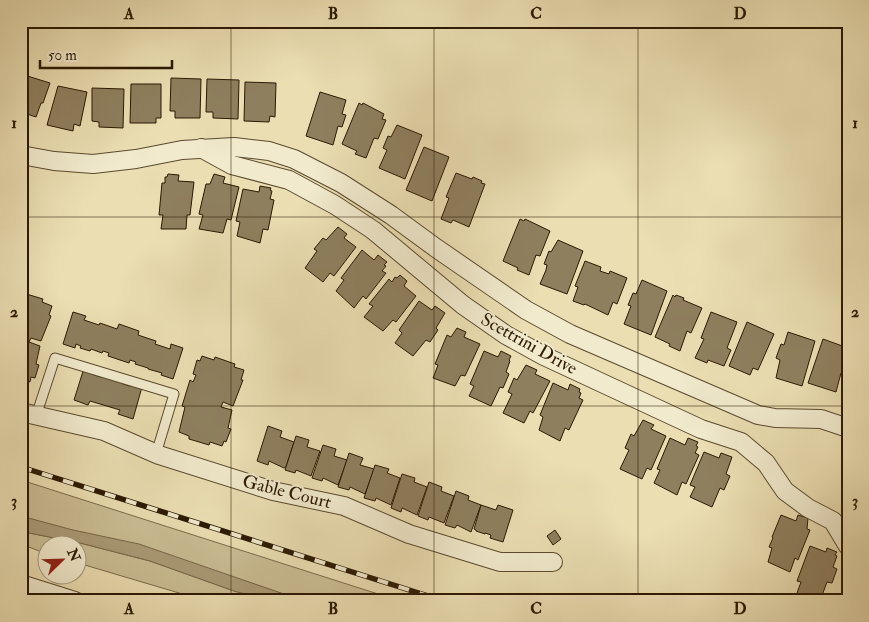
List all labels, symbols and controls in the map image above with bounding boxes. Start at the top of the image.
text: A [123,4,135,24]
text: B [328,4,338,24]
text: C [530,4,542,24]
text: D [733,4,747,24]
scale bar [40,38,172,70]
text: 50 m [48,46,77,65]
text: 1 [11,113,17,133]
text: 1 [852,113,858,133]
text: 2 [10,302,18,322]
text: 2 [851,302,859,322]
street label: Scettrini Drive [477,308,582,380]
street label: Gable Court [240,470,334,514]
text: 3 [11,491,17,511]
text: 3 [852,491,858,511]
north arrow [38,534,88,584]
text: N [63,545,84,565]
text: A [123,599,135,619]
text: B [328,599,338,619]
text: C [530,599,542,619]
text: D [733,599,747,619]

